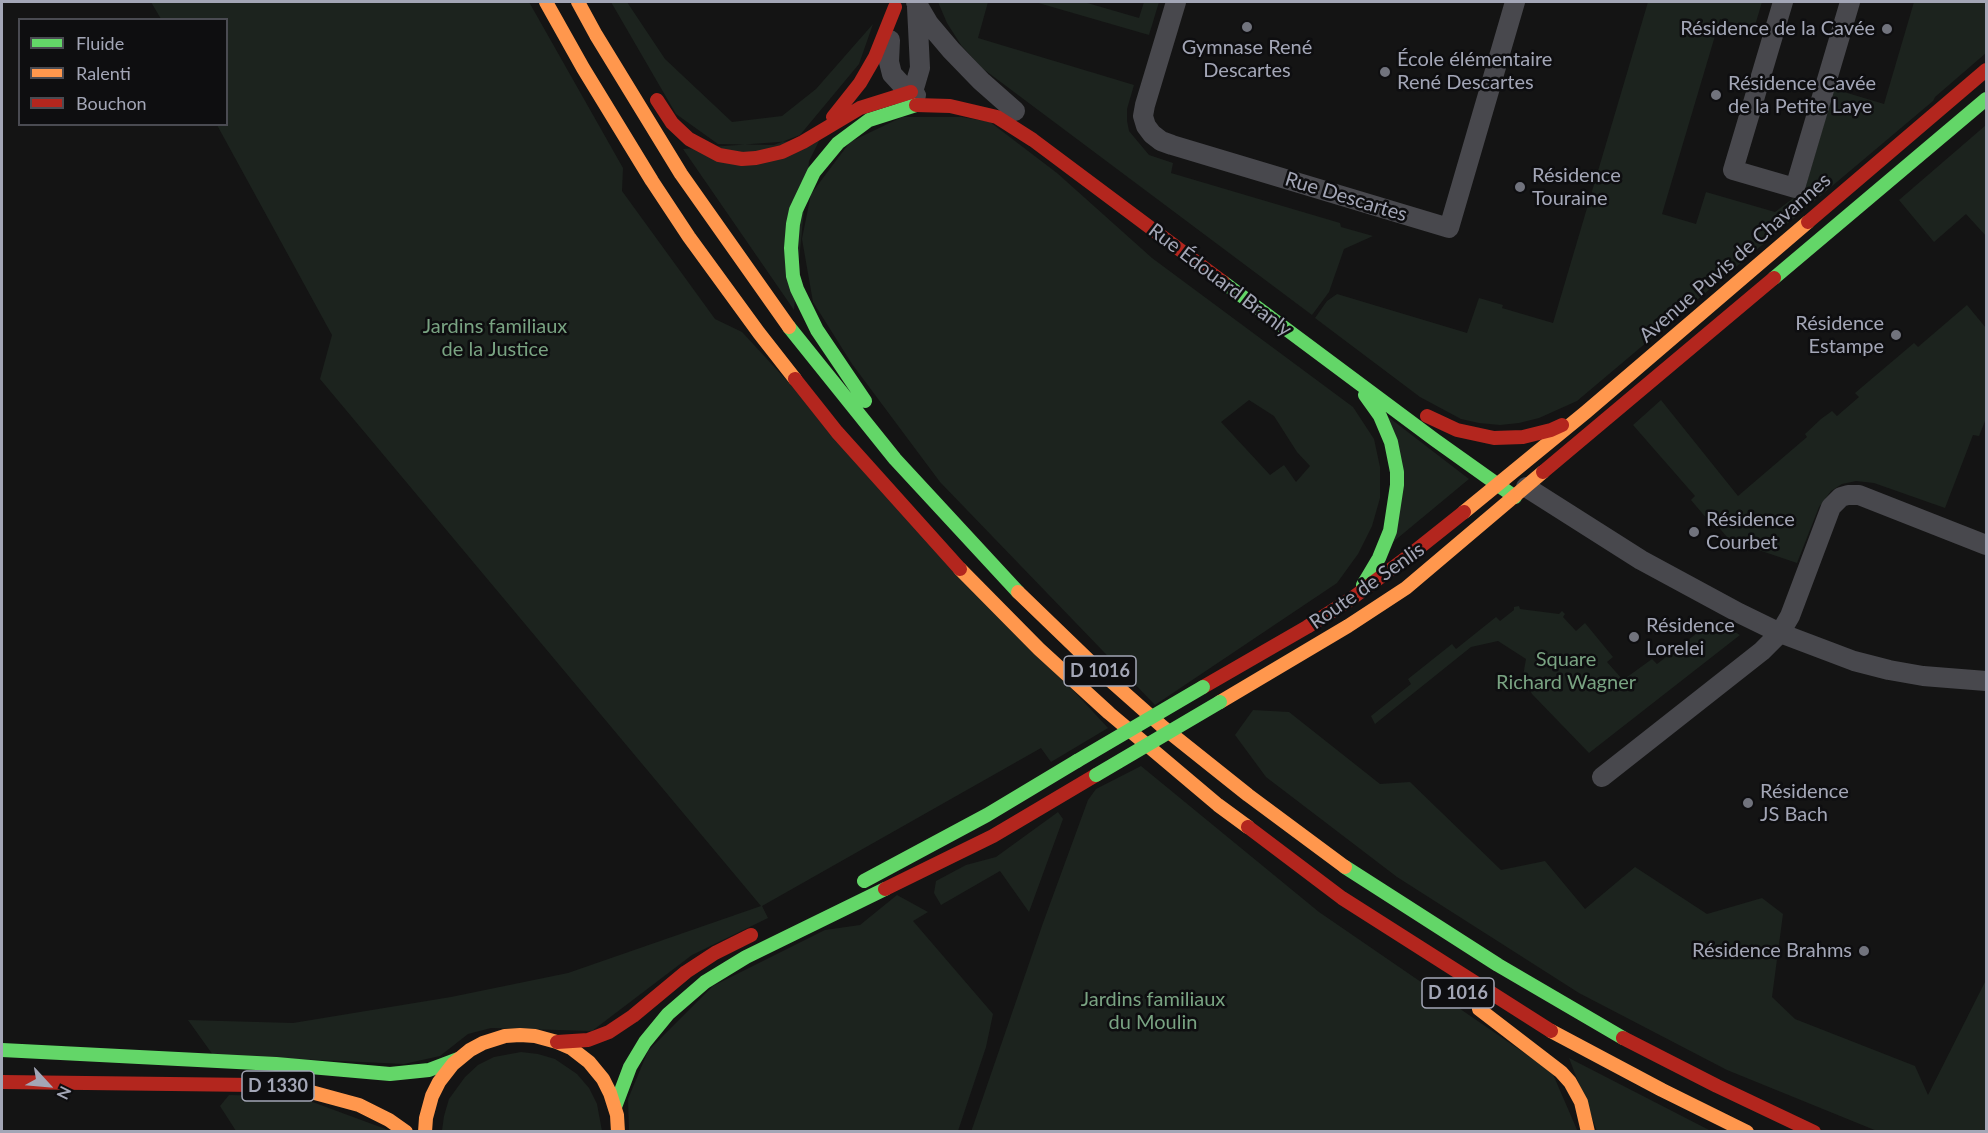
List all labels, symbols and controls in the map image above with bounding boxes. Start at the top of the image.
place label: Résidence de la Cavée [1680,17,1875,41]
legend [18,18,228,126]
marker: Gymnase René Descartes [1240,20,1254,34]
marker: Résidence de la Cavée [1880,22,1894,36]
text: Fluide [76,32,124,54]
place label: Gymnase René Descartes [1182,36,1312,83]
place label: École élémentaire René Descartes [1397,48,1552,95]
text: Ralenti [76,62,131,84]
marker: École élémentaire René Descartes [1378,65,1392,79]
place label: Résidence Cavée de la Petite Laye [1728,72,1876,119]
marker: Résidence Cavée de la Petite Laye [1709,88,1723,102]
text: Bouchon [76,92,147,114]
place label: Résidence Touraine [1532,164,1621,211]
street label: Rue Descartes [1282,167,1410,227]
street label: Avenue Puvis de Chavannes [1634,168,1836,348]
marker: Résidence Touraine [1513,180,1527,194]
street label: Rue Édouard Branly [1144,218,1296,342]
place label: Résidence Estampe [1795,312,1884,359]
park label: Jardins familiaux de la Justice [423,315,567,362]
marker: Résidence Estampe [1889,328,1903,342]
place label: Résidence Courbet [1706,508,1795,555]
marker: Résidence Courbet [1687,525,1701,539]
street label: Route de Senlis [1305,538,1429,634]
place label: Résidence Lorelei [1646,614,1735,661]
marker: Résidence Lorelei [1627,630,1641,644]
park label: Square Richard Wagner [1496,648,1636,695]
road number: D 1016 [1064,656,1136,686]
place label: Résidence JS Bach [1760,780,1849,827]
marker: Résidence JS Bach [1741,796,1755,810]
place label: Résidence Brahms [1692,939,1852,963]
marker: Résidence Brahms [1857,944,1871,958]
road number: D 1016 [1422,978,1494,1008]
park label: Jardins familiaux du Moulin [1081,988,1225,1035]
north arrow [18,1055,78,1115]
road number: D 1330 [242,1071,314,1101]
text: N [53,1083,76,1103]

